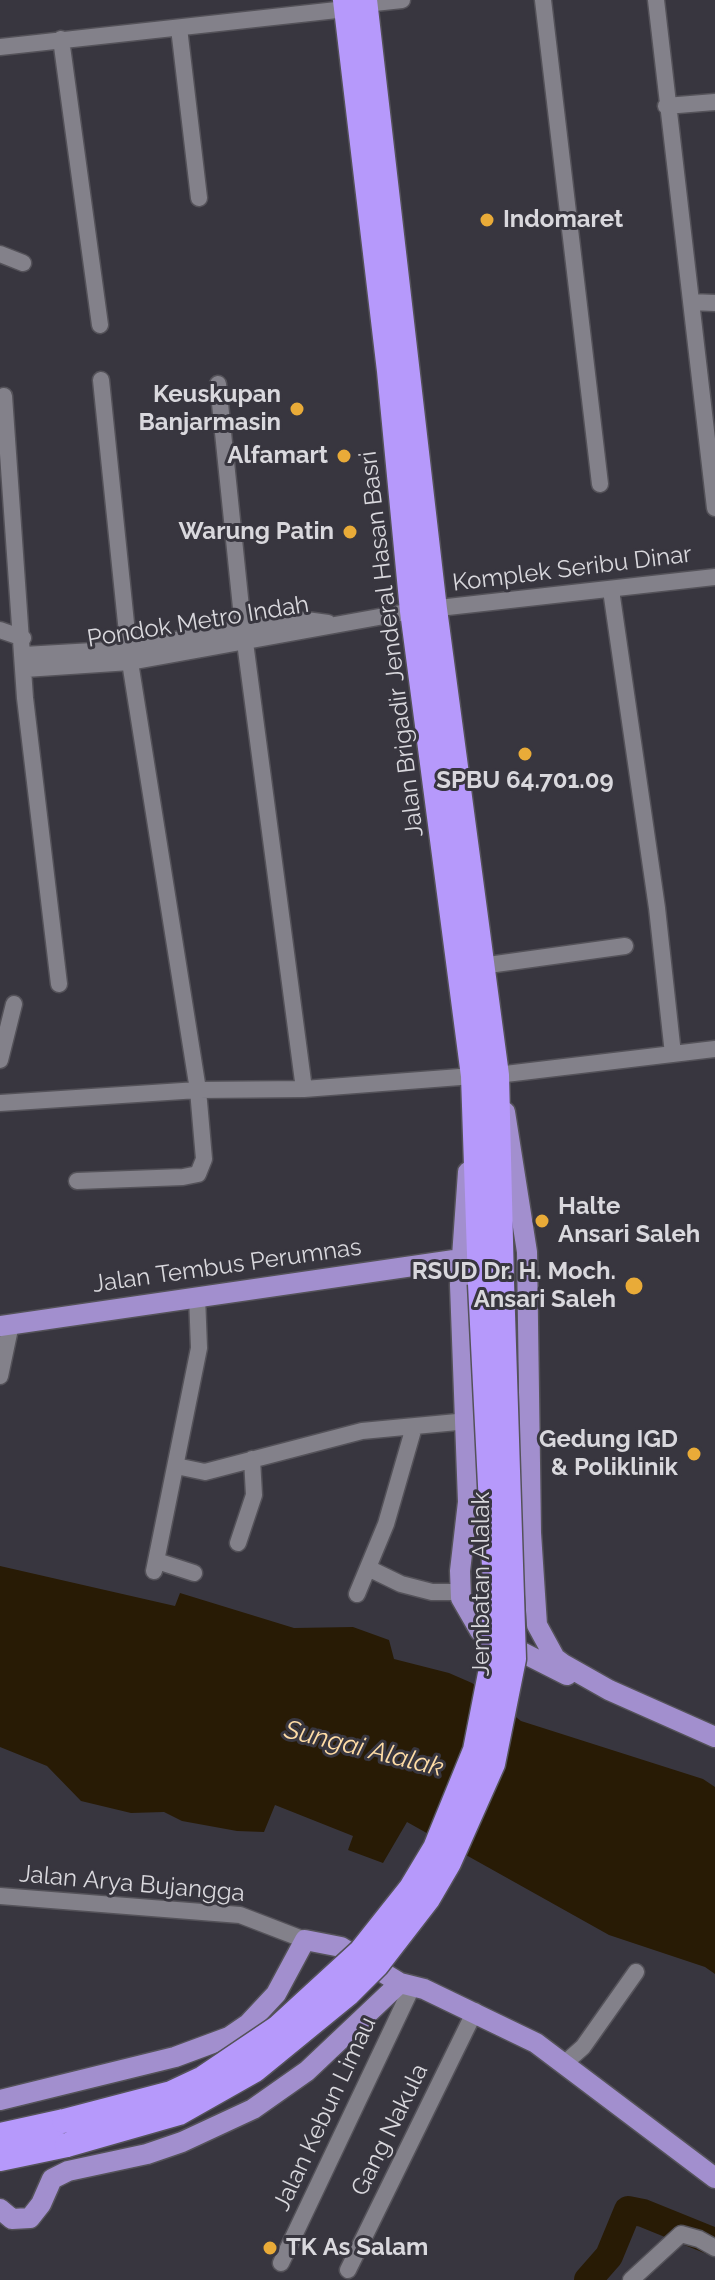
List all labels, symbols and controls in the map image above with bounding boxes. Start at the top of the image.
place label: Indomaret [503,206,623,234]
marker: Indomaret [478,211,496,229]
place label: Keuskupan Banjarmasin [138,381,281,437]
marker: Keuskupan Banjarmasin [288,400,306,418]
place label: Alfamart [227,442,328,470]
marker: Alfamart [335,447,353,465]
street label: Jalan Brigadir Jenderal Hasan Basri [354,449,430,839]
place label: Warung Patin [178,518,334,546]
marker: Warung Patin [341,523,359,541]
street label: Komplek Seribu Dinar [451,540,693,598]
street label: Pondok Metro Indah [85,590,311,654]
marker: SPBU 64.701.09 [516,745,534,763]
place label: SPBU 64.701.09 [436,767,614,795]
place label: Halte Ansari Saleh [558,1193,700,1249]
marker: Halte Ansari Saleh [533,1212,551,1230]
street label: Jalan Tembus Perumnas [91,1233,363,1299]
place label: RSUD Dr. H. Moch. Ansari Saleh [412,1258,616,1314]
marker: RSUD Dr. H. Moch. Ansari Saleh [623,1275,645,1297]
place label: Gedung IGD & Poliklinik [539,1426,678,1482]
marker: Gedung IGD & Poliklinik [685,1445,703,1463]
street label: Jembatan Alalak [468,1492,496,1676]
water label: Sungai Alalak [281,1714,447,1784]
street label: Jalan Arya Bujangga [18,1860,246,1908]
street label: Jalan Kebun Limau [267,2012,383,2216]
street label: Gang Nakula [346,2059,434,2201]
place label: TK As Salam [286,2234,428,2262]
marker: TK As Salam [261,2239,279,2257]

